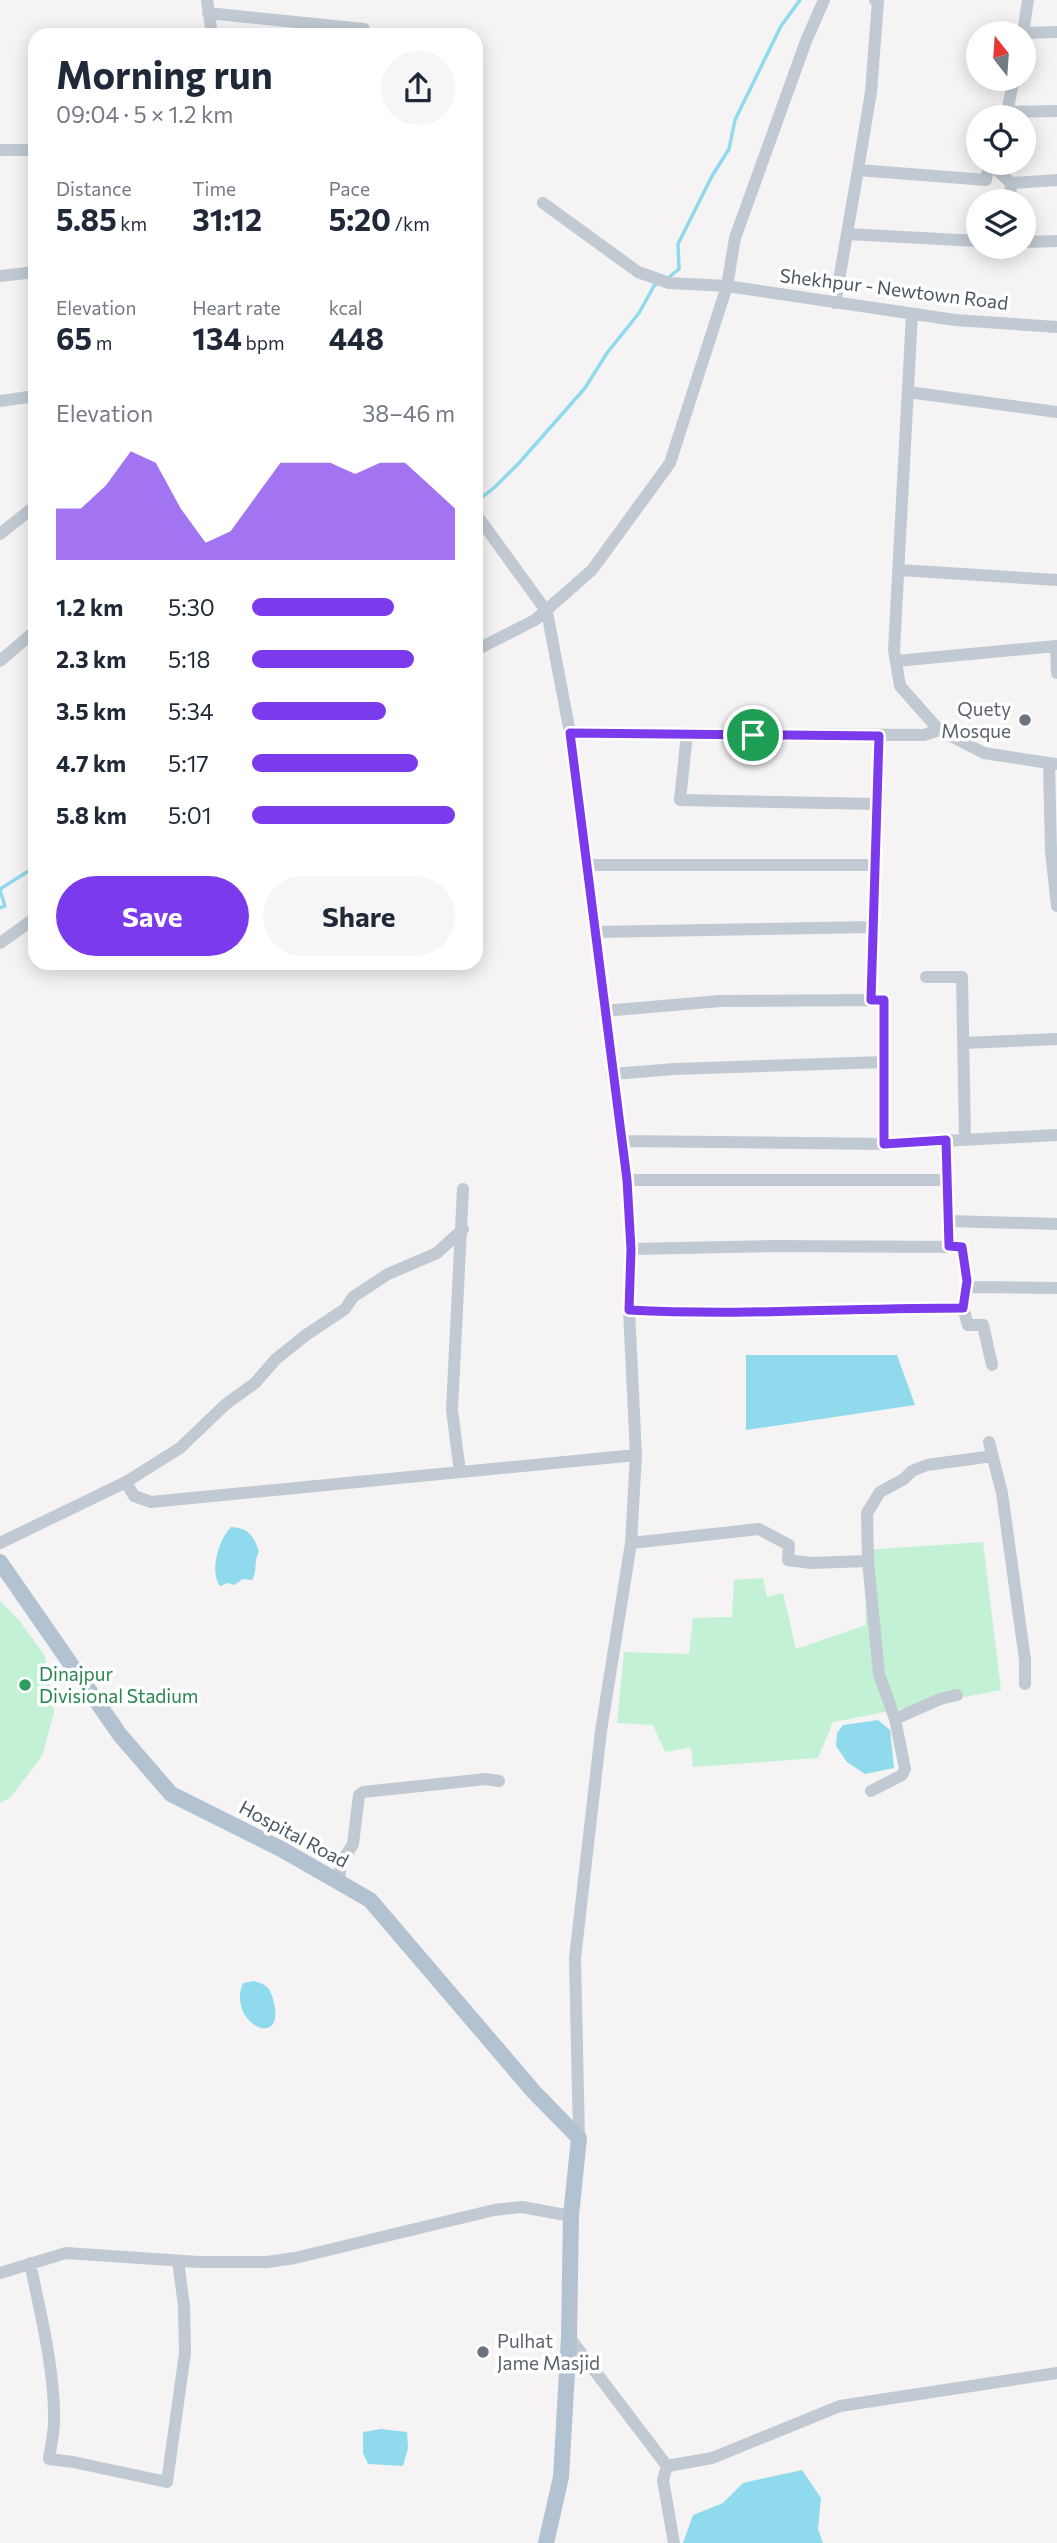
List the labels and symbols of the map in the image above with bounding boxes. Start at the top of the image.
north arrow [966,21,1036,91]
street label: Shekhpur - Newtown Road [778,263,1010,314]
place label: Quety Mosque [941,697,1011,742]
pin [723,705,783,765]
marker: Quety Mosque [1017,712,1033,728]
place label: Dinajpur Divisional Stadium [39,1662,198,1707]
marker: Dinajpur Divisional Stadium [17,1677,33,1693]
street label: Hospital Road [236,1795,353,1872]
place label: Pulhat Jame Masjid [497,2329,600,2374]
marker: Pulhat Jame Masjid [475,2344,491,2360]

